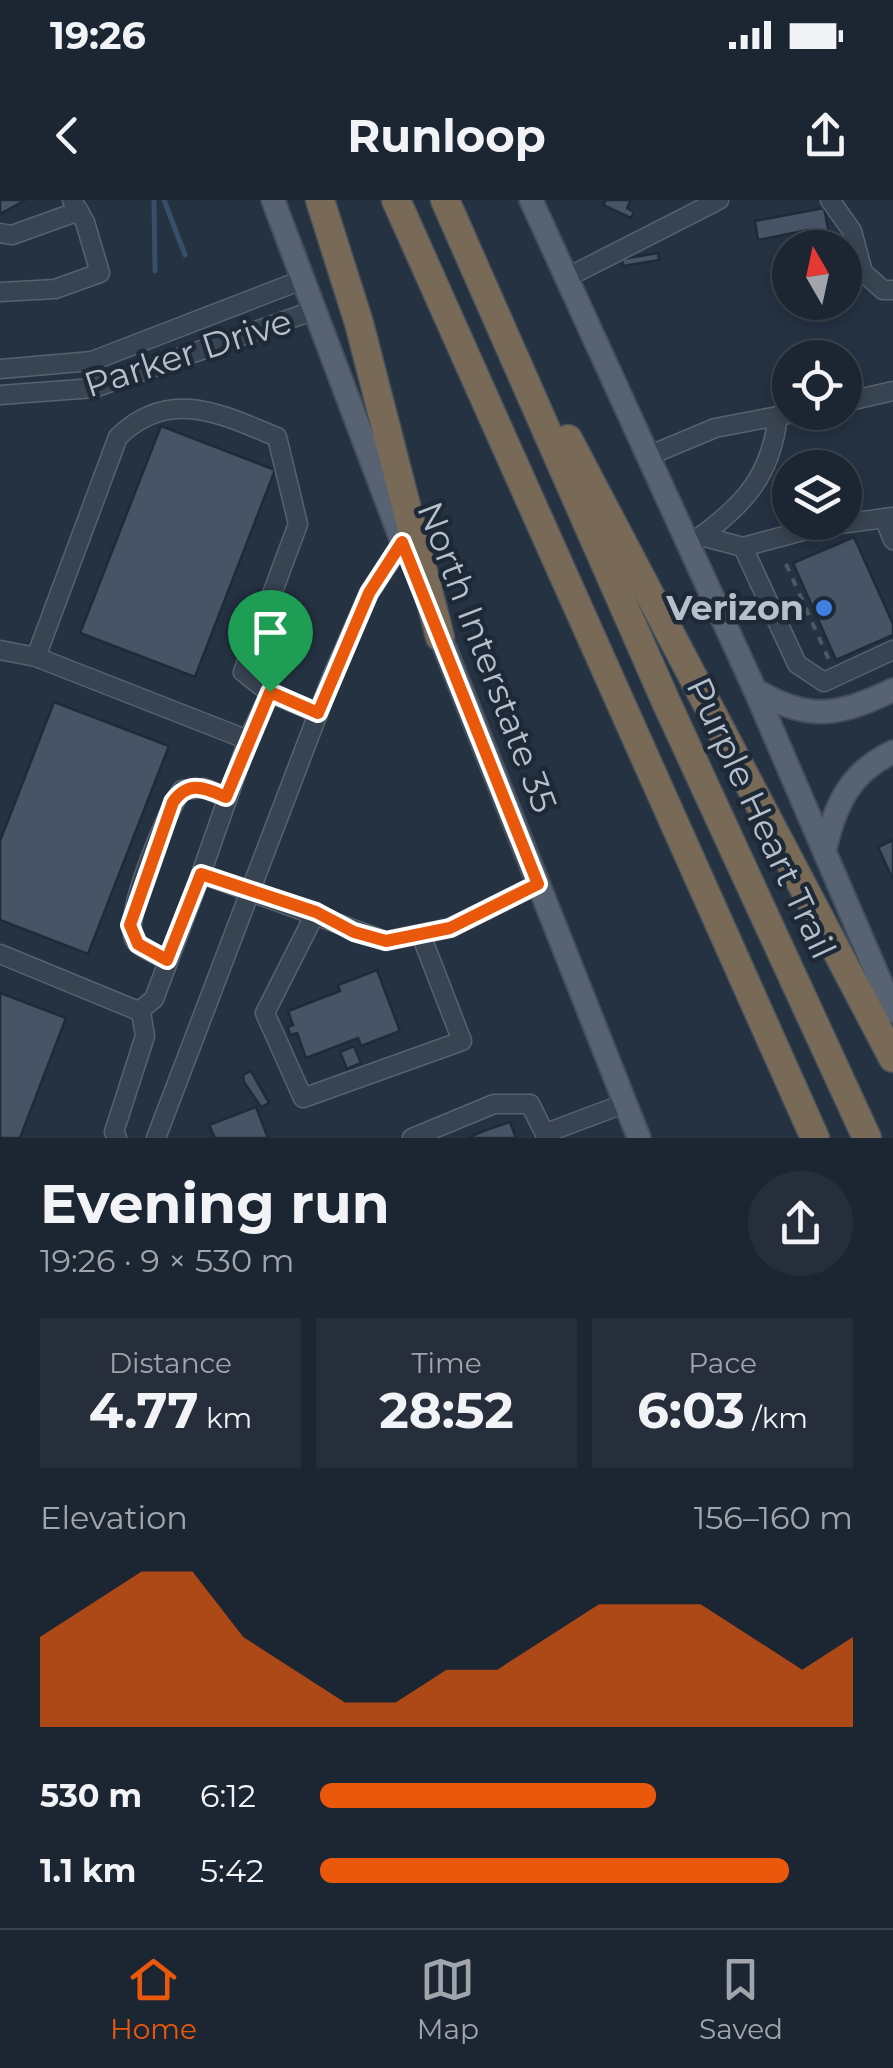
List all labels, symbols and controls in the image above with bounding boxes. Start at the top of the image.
text: 19:26 [50,12,146,59]
icon: back [40,108,95,163]
text: Runloop [347,108,546,163]
icon: share [798,108,853,163]
north arrow [772,230,862,320]
map controls [772,230,862,540]
street label: Parker Drive [79,299,297,406]
button: locate [772,340,862,430]
button: layers [772,450,862,540]
street label: North Interstate 35 [408,495,567,818]
place label: Verizon [665,586,804,629]
pin [228,590,313,693]
marker: Verizon [813,597,835,619]
icon: arrive [243,605,298,660]
street label: Purple Heart Trail [677,670,845,965]
text: Evening run [40,1170,390,1237]
button: share [748,1171,853,1276]
text: 19:26 · 9 × 530 m [40,1241,294,1280]
text: Distance [109,1346,232,1380]
text: Time [411,1346,482,1380]
text: Pace [688,1346,757,1380]
text: 4.77 [89,1380,199,1441]
text: 28:52 [379,1380,514,1441]
text: 6:03 [637,1380,745,1441]
text: km [199,1401,252,1435]
text: /km [745,1401,808,1435]
text: Elevation [40,1498,188,1537]
text: 156–160 m [694,1498,853,1537]
text: 530 m [40,1776,142,1815]
text: 6:12 [200,1776,256,1815]
text: 1.1 km [40,1851,136,1890]
text: 5:42 [200,1851,264,1890]
tab: Home [110,1952,197,2046]
tab: Map [417,1952,479,2046]
tab: Saved [699,1952,783,2046]

